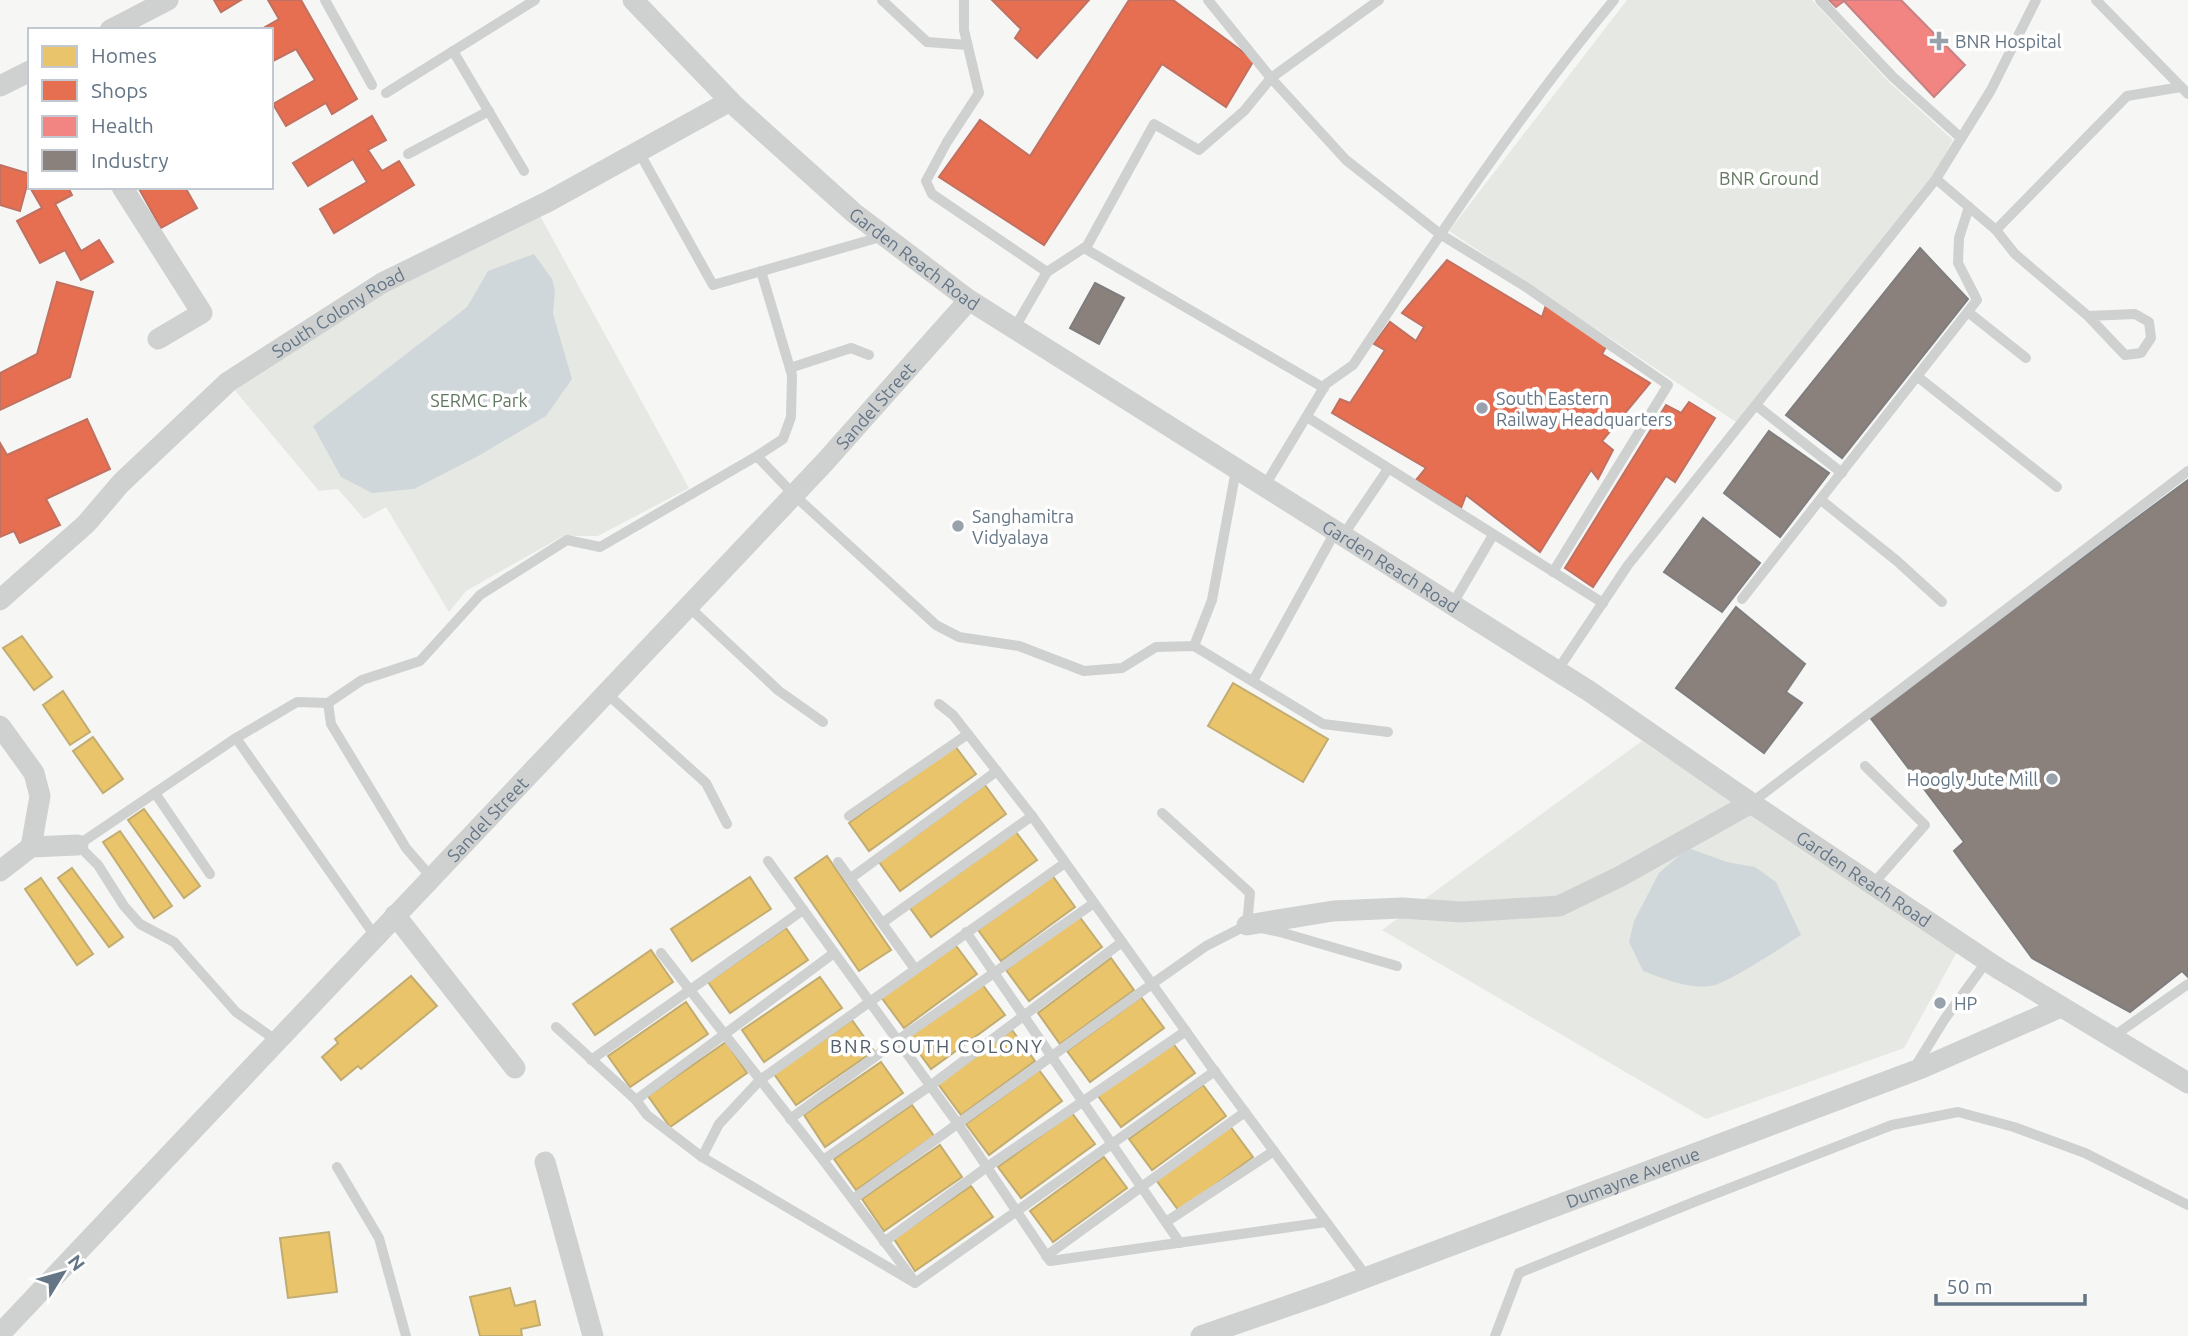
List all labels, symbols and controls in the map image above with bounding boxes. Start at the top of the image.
legend [28,28,273,189]
marker: BNR Hospital [1929,31,1949,51]
place label: BNR Hospital [1955,31,2062,51]
text: Homes [91,43,157,67]
text: Shops [91,78,148,102]
text: Health [91,113,154,137]
text: Industry [91,148,169,172]
park label: BNR Ground [1719,168,1819,188]
street label: Garden Reach Road [846,203,983,314]
street label: South Colony Road [268,264,408,361]
street label: Sandel Street [832,358,919,453]
place label: South Eastern Railway Headquarters [1496,388,1672,429]
park label: SERMC Park [430,390,528,410]
marker: South Eastern Railway Headquarters [1474,400,1490,416]
place label: Sanghamitra Vidyalaya [972,506,1074,547]
street label: Garden Reach Road [1319,516,1463,616]
marker: Sanghamitra Vidyalaya [950,518,966,534]
place label: Hoogly Jute Mill [1907,769,2038,789]
marker: Hoogly Jute Mill [2044,771,2060,787]
street label: Sandel Street [443,773,532,865]
street label: Garden Reach Road [1793,826,1935,931]
place label: HP [1954,993,1978,1013]
marker: HP [1932,995,1948,1011]
district label: BNR SOUTH COLONY [830,1035,1044,1057]
street label: Dumayne Avenue [1563,1143,1702,1211]
north arrow [28,1238,98,1308]
text: N [64,1250,90,1275]
scale bar [1936,1262,2085,1306]
text: 50 m [1946,1274,1993,1298]

